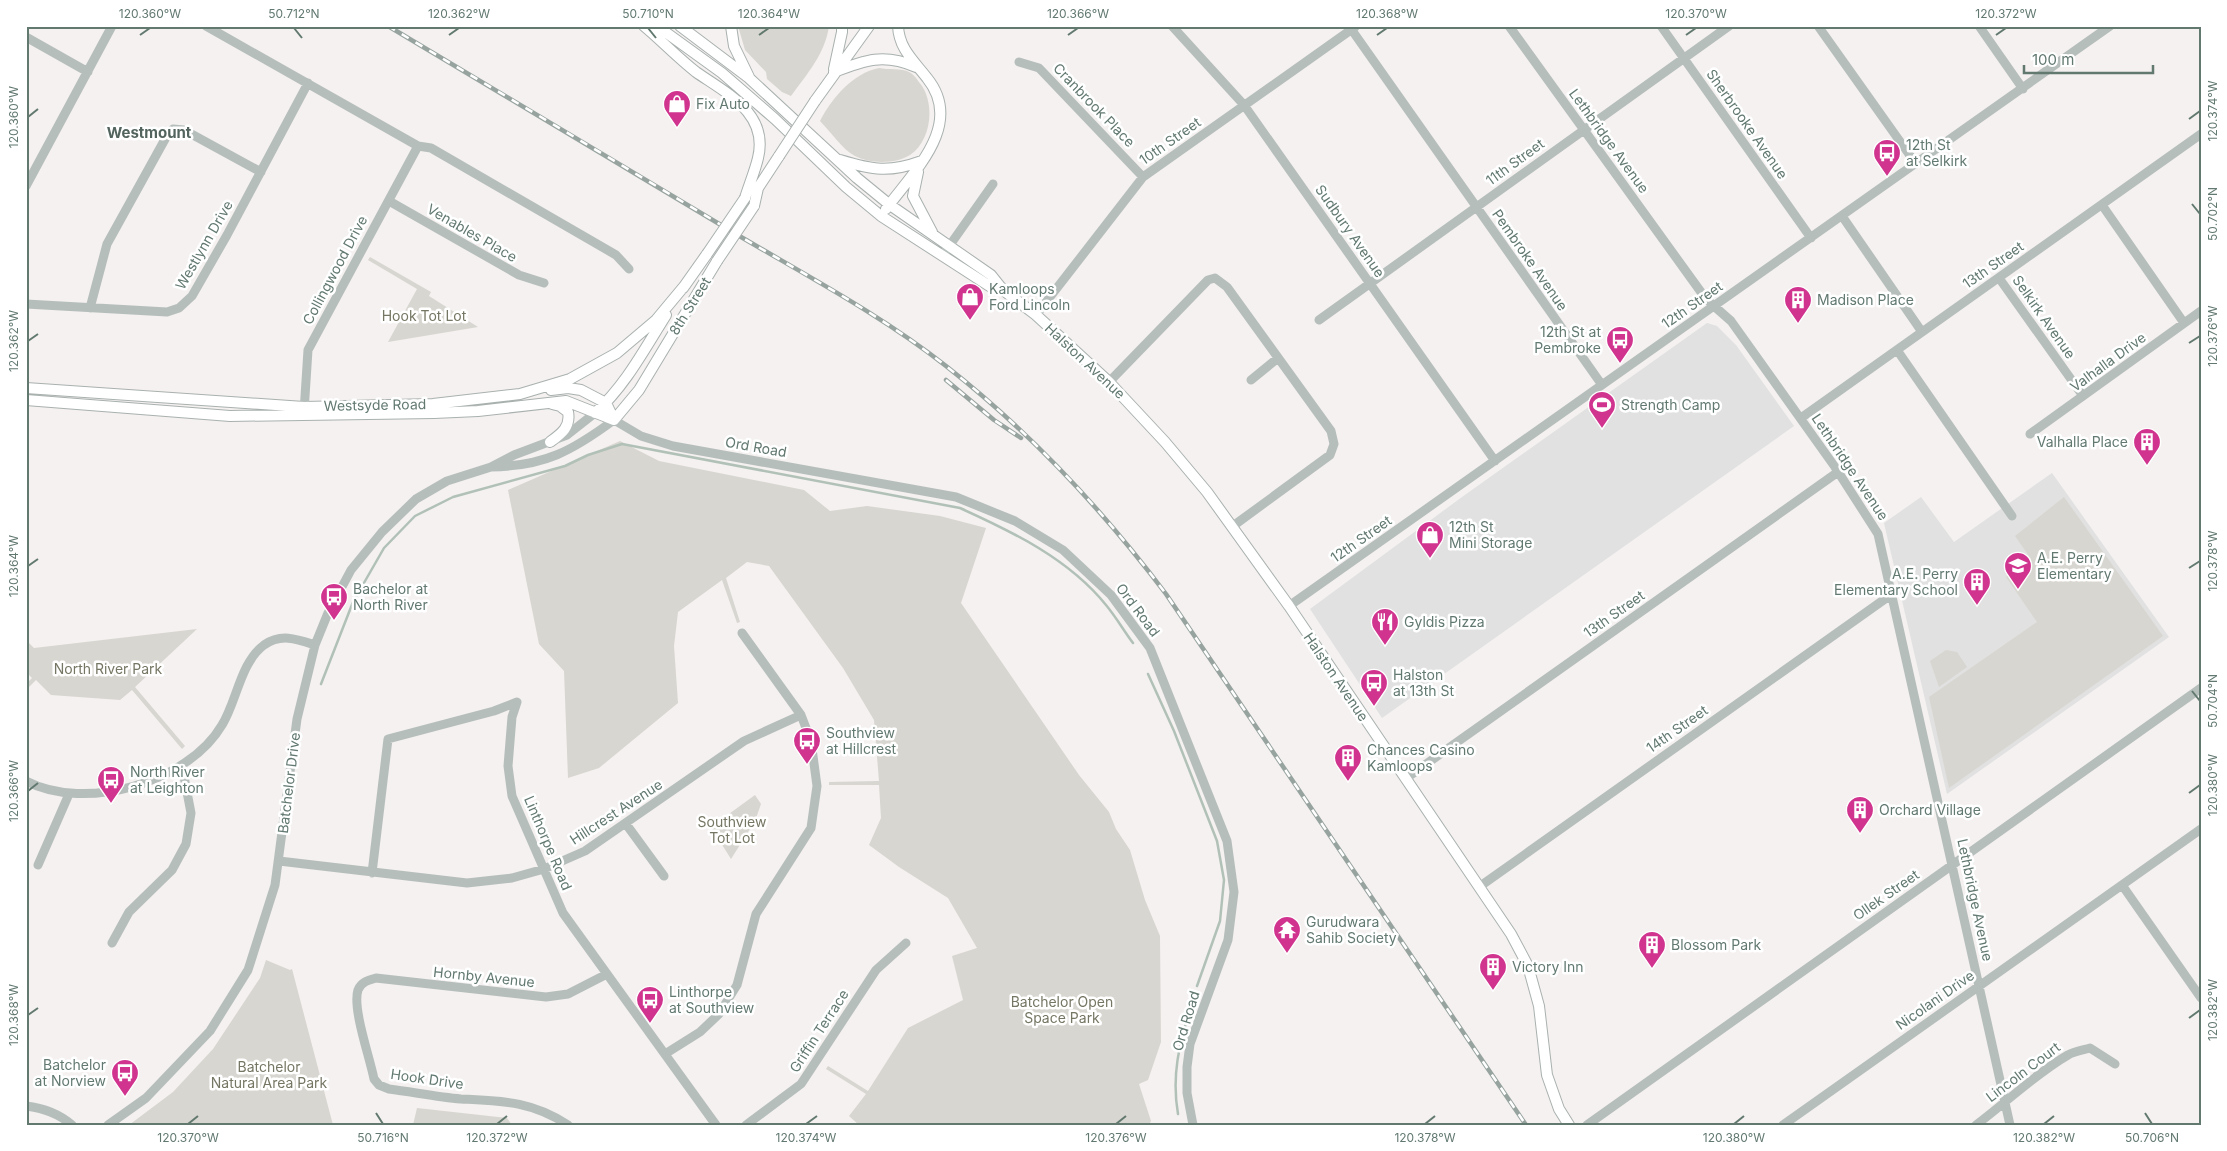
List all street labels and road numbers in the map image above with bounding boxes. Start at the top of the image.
street label: Cranbrook Place [1050,59,1139,150]
street label: Sherbrooke Avenue [1703,66,1792,182]
street label: Lethbridge Avenue [1566,85,1653,196]
street label: 10th Street [1136,113,1204,168]
street label: 11th Street [1482,135,1548,188]
street label: Sudbury Avenue [1312,181,1389,280]
street label: Westlynn Drive [171,197,236,292]
street label: Venables Place [424,200,520,265]
street label: Pembroke Avenue [1489,206,1572,314]
street label: Collingwood Drive [299,212,370,327]
street label: 13th Street [1959,237,2027,292]
street label: Selkirk Avenue [2009,272,2079,362]
street label: 8th Street [665,273,714,338]
street label: 12th Street [1658,277,1726,332]
street label: Halston Avenue [1042,319,1129,402]
street label: Valhalla Drive [2066,328,2149,395]
street label: Westsyde Road [324,395,426,414]
street label: Lethbridge Avenue [1808,410,1892,523]
street label: Ord Road [724,433,788,460]
street label: 12th Street [1327,511,1395,566]
street label: Ord Road [1113,580,1164,640]
street label: 13th Street [1580,586,1648,641]
street label: Halston Avenue [1300,629,1372,724]
street label: 14th Street [1643,701,1711,756]
street label: Batchelor Drive [274,731,303,834]
street label: Hillcrest Avenue [566,775,665,848]
street label: Linthorpe Road [521,793,576,893]
street label: Lethbridge Avenue [1954,837,1997,963]
street label: Ollek Street [1849,865,1922,924]
street label: Hornby Avenue [433,963,536,990]
street label: Nicolani Drive [1892,966,1977,1033]
street label: Griffin Terrace [785,986,852,1075]
street label: Ord Road [1168,989,1203,1053]
street label: Lincoln Court [1982,1038,2064,1105]
street label: Hook Drive [389,1065,465,1092]

